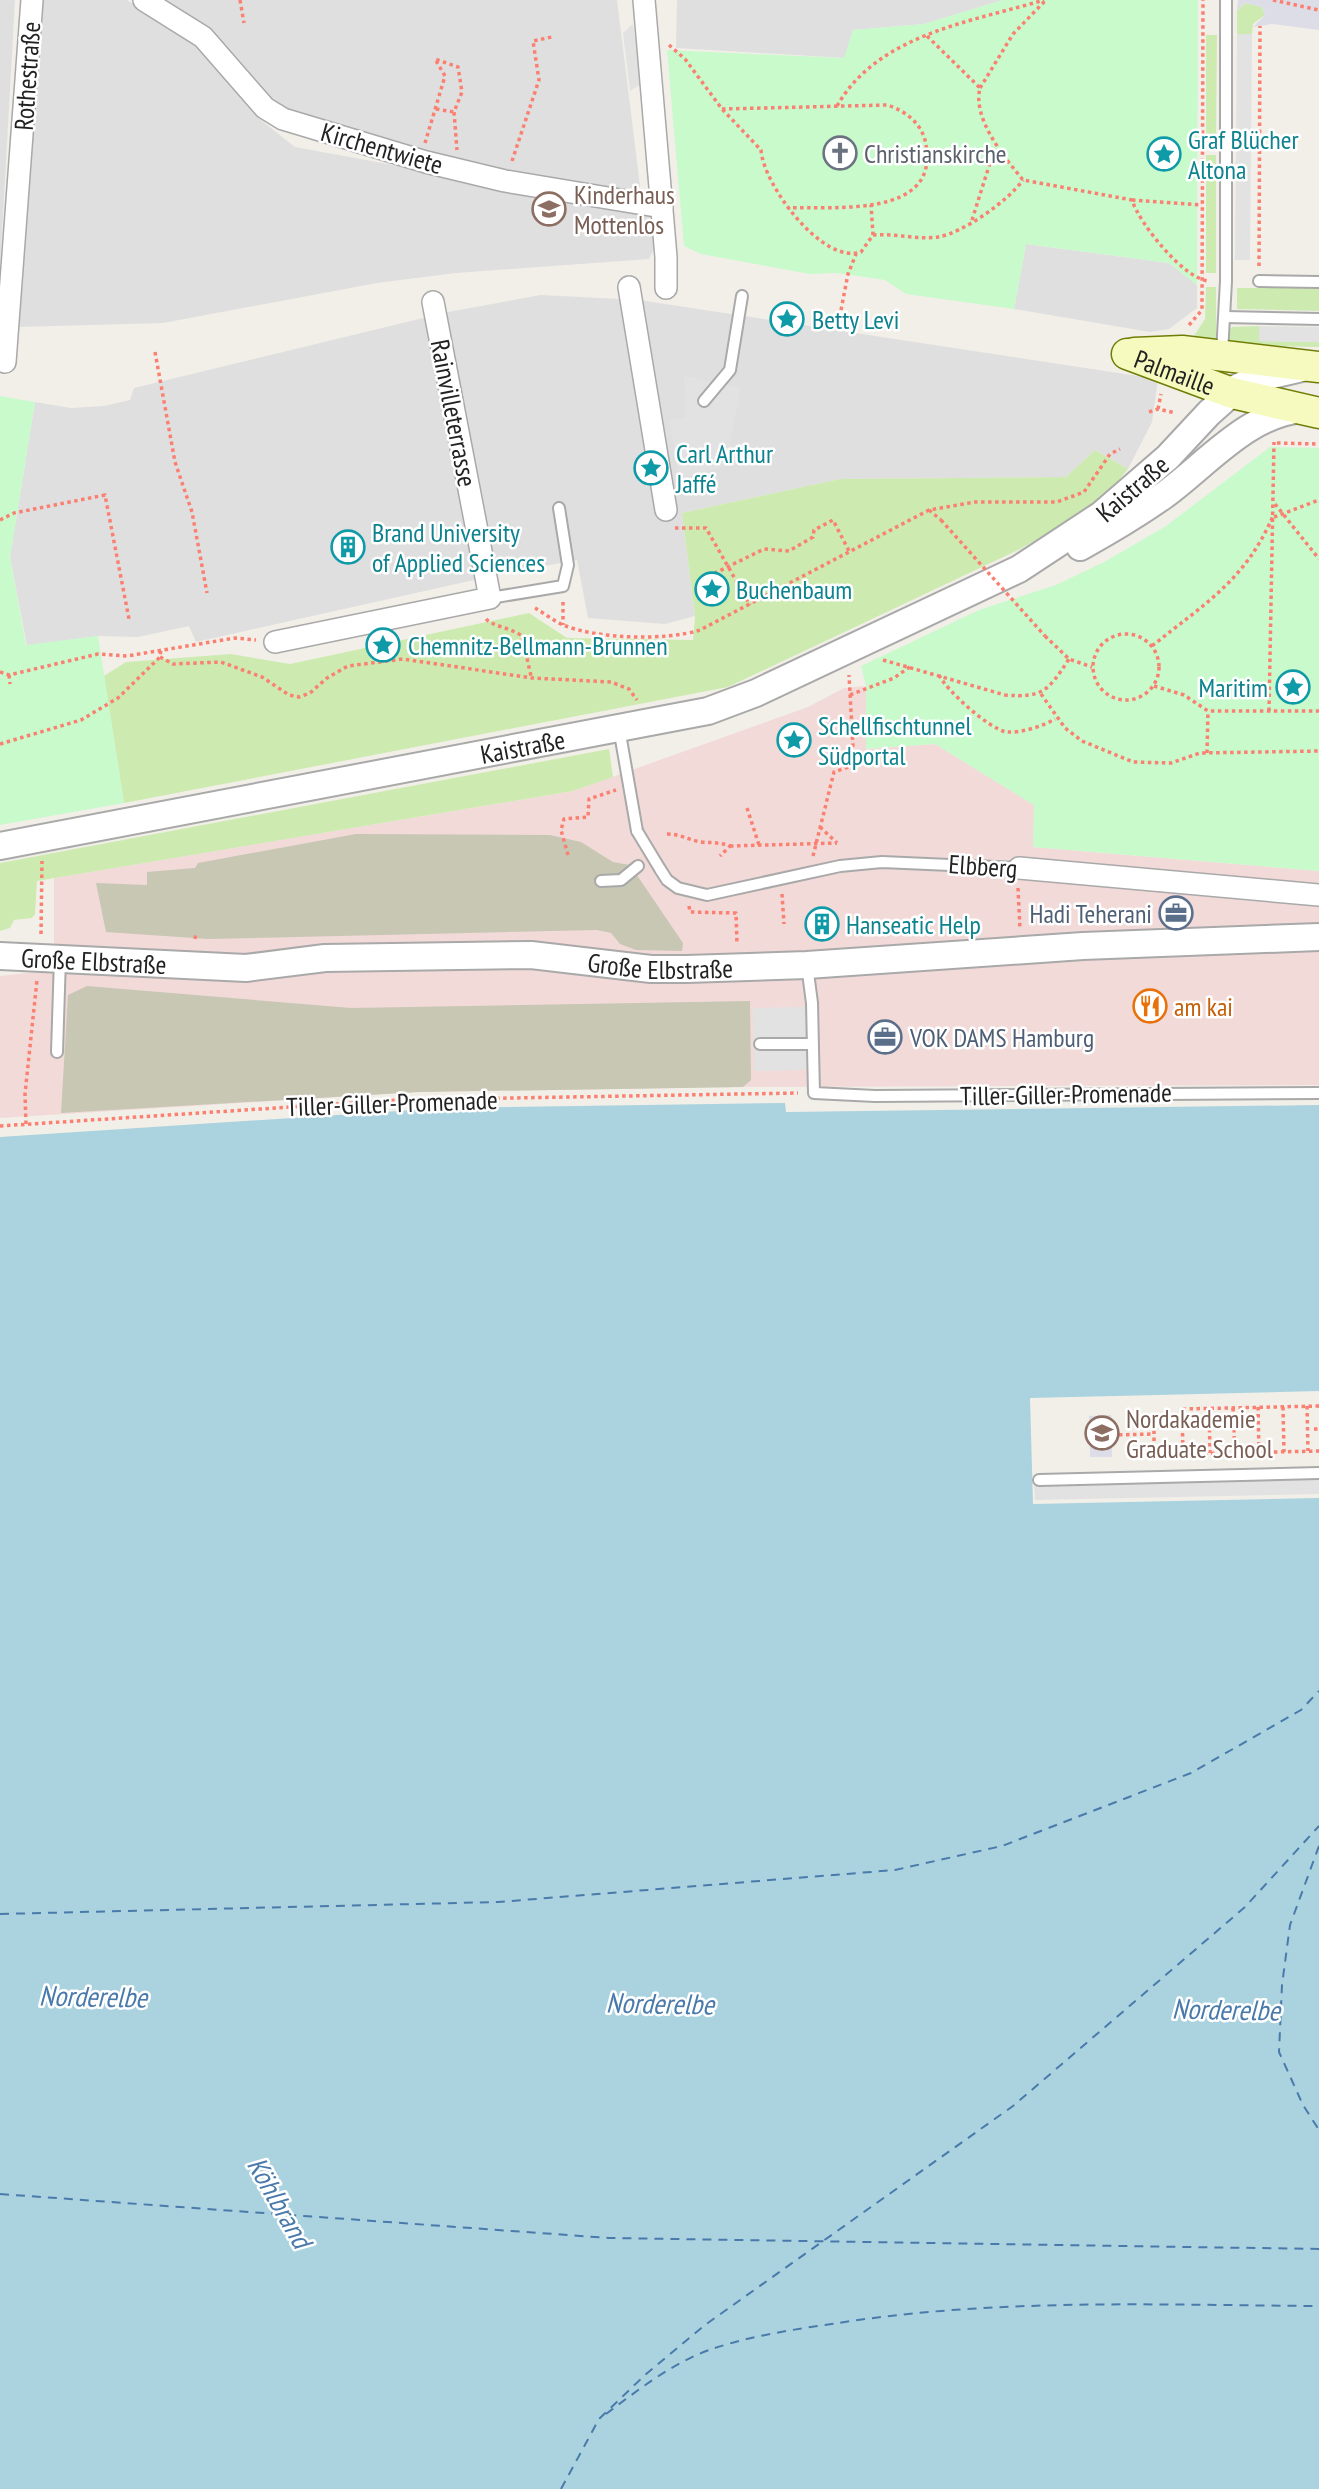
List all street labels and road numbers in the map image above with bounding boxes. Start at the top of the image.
street label: Rothestraße [7,21,47,131]
street label: Kirchentwiete [317,115,447,181]
street label: Rainvilleterrasse [424,337,484,489]
street label: Palmaille [1130,342,1220,402]
street label: Kaistraße [1089,448,1175,529]
street label: Kaistraße [478,722,568,771]
street label: Elbberg [947,847,1019,885]
street label: Große Elbstraße [20,941,167,981]
street label: Große Elbstraße [586,945,734,986]
street label: Tiller-Giller-Promenade [960,1076,1172,1112]
street label: Tiller-Giller-Promenade [286,1083,498,1123]

